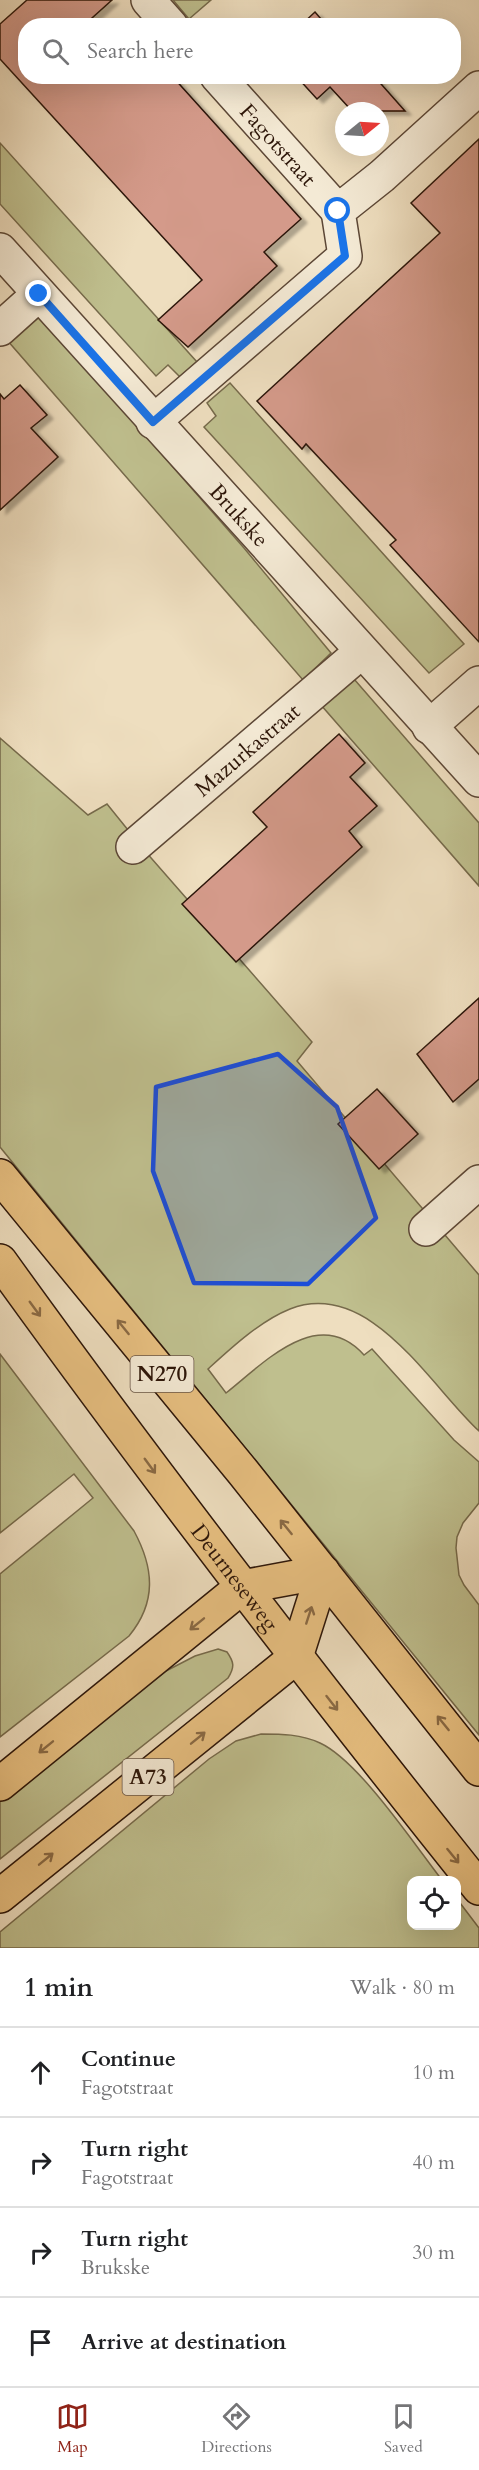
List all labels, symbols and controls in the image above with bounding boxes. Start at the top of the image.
search box [18,18,461,84]
icon: search [39,35,72,68]
text: Search here [87,36,194,66]
street label: Fagotstraat [233,97,323,193]
north arrow [335,102,389,156]
route start [324,197,350,223]
route end [25,280,51,306]
street label: Brukske [202,477,275,554]
street label: Mazurkastraat [189,697,307,804]
one-way arrow [28,1300,41,1316]
one-way arrow [117,1319,130,1335]
road number: N270 [130,1356,194,1392]
one-way arrow [144,1457,156,1473]
street label: Deurneseweg [184,1518,286,1638]
one-way arrow [280,1519,293,1535]
one-way arrow [305,1606,316,1625]
one-way arrow [189,1618,205,1631]
one-way arrow [325,1695,338,1711]
one-way arrow [436,1715,449,1731]
one-way arrow [190,1731,206,1744]
one-way arrow [38,1740,54,1753]
road number: A73 [122,1759,174,1795]
one-way arrow [447,1848,460,1864]
one-way arrow [37,1853,53,1866]
map controls [407,1876,461,1930]
button: locate [407,1876,461,1930]
text: 1 min [24,1970,93,2005]
text: Walk · 80 m [350,1974,455,2001]
text: Continue [81,2044,176,2074]
icon: ahead [24,2056,57,2089]
text: 10 m [412,2059,455,2086]
text: Fagotstraat [81,2074,173,2101]
text: Turn right [81,2134,188,2164]
icon: right [24,2146,57,2179]
text: 40 m [412,2149,455,2176]
text: Fagotstraat [81,2164,173,2191]
text: Turn right [81,2224,188,2254]
icon: right [24,2236,57,2269]
text: 30 m [412,2239,455,2266]
text: Brukske [81,2254,150,2281]
icon: arrive [24,2326,57,2359]
text: Arrive at destination [81,2327,286,2357]
tab: Map [56,2400,89,2458]
tab: Directions [201,2400,272,2458]
tab: Saved [384,2400,423,2458]

